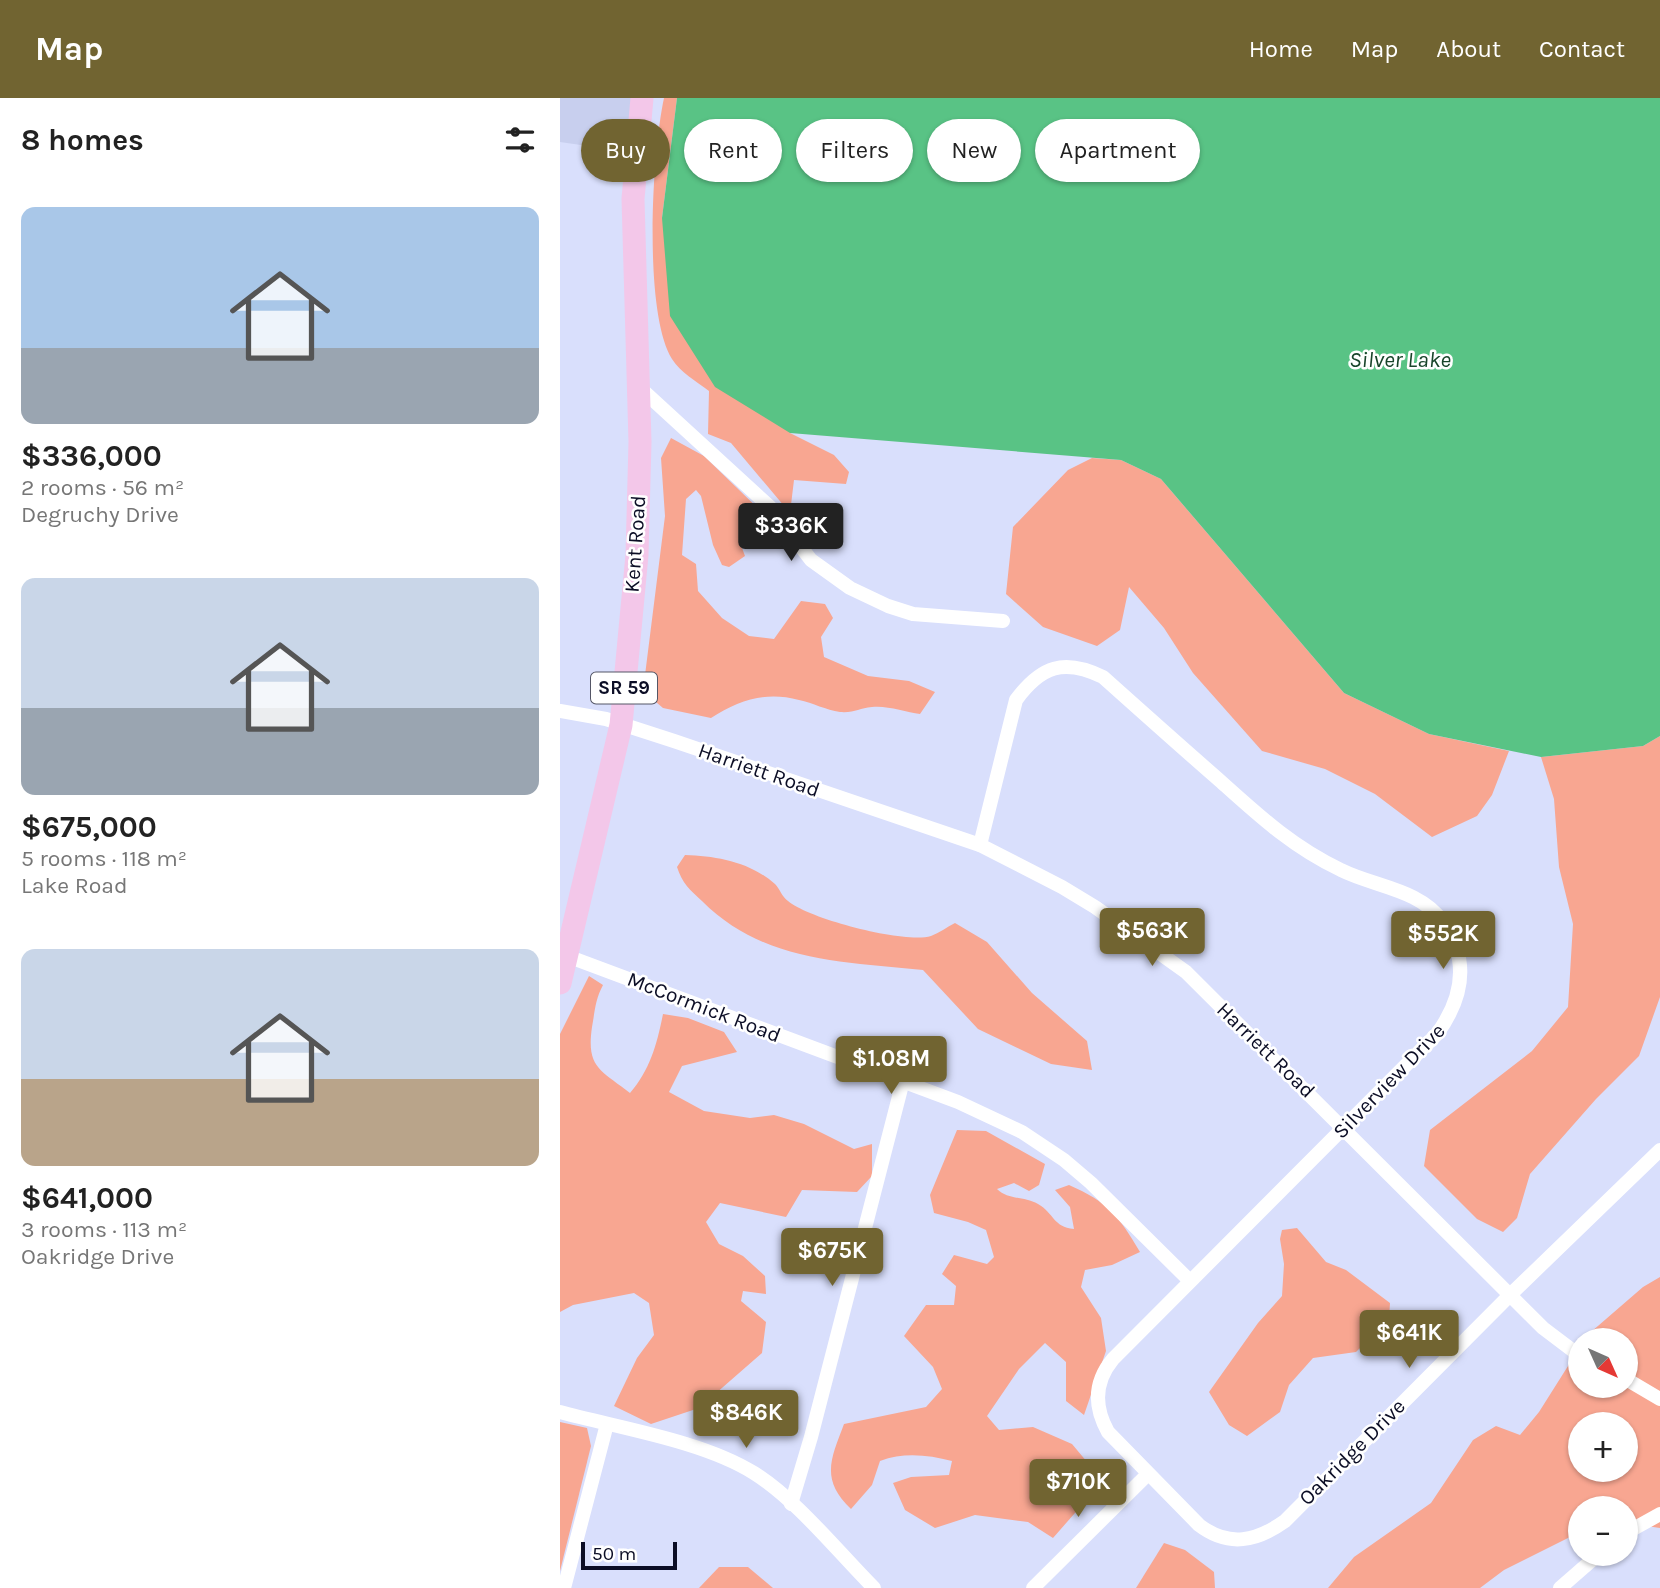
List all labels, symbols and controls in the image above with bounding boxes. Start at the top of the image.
text: Map [35,30,103,68]
text: Home [1249,35,1313,63]
text: Map [1351,35,1398,63]
text: About [1436,35,1501,63]
text: Contact [1539,35,1625,63]
chip: Buy [581,119,670,182]
chip: Rent [684,119,782,182]
chip: Filters [796,119,913,182]
chip: New [927,119,1021,182]
chip: Apartment [1035,119,1200,182]
icon: filters [501,121,539,159]
text: 8 homes [21,122,144,158]
icon: home [217,253,343,379]
water label: Silver Lake [1349,346,1451,373]
text: $336,000 [21,438,162,474]
text: 2 rooms · 56 m² [21,474,184,501]
street label: Kent Road [620,495,650,593]
text: Degruchy Drive [21,501,179,528]
pin: $336K [742,504,840,563]
text: $336K [754,512,828,539]
icon: home [217,624,343,750]
road number: SR 59 [591,673,657,704]
street label: Harriett Road [695,738,823,802]
text: $675,000 [21,809,157,845]
text: 5 rooms · 118 m² [21,845,187,872]
text: Lake Road [21,872,128,899]
pin: $563K [1103,908,1201,968]
pin: $552K [1394,912,1492,971]
text: $563K [1116,917,1188,944]
text: $552K [1407,920,1479,947]
street label: McCormick Road [624,967,784,1047]
icon: home [217,995,343,1121]
street label: Harriett Road [1212,997,1320,1103]
street label: Silverview Drive [1328,1018,1450,1144]
pin: $1.08M [834,1037,948,1096]
text: $1.08M [852,1045,930,1072]
text: $641,000 [21,1180,153,1216]
text: 3 rooms · 113 m² [21,1216,187,1243]
pin: $675K [783,1228,881,1288]
text: $675K [797,1237,867,1264]
text: Oakridge Drive [21,1243,174,1270]
pin: $641K [1360,1310,1458,1370]
text: $641K [1376,1319,1442,1346]
north arrow [1568,1328,1638,1398]
map controls [1568,1328,1638,1566]
pin: $846K [697,1390,795,1450]
street label: Oakridge Drive [1294,1394,1410,1510]
text: $846K [709,1399,783,1426]
button: + [1568,1412,1638,1482]
pin: $710K [1029,1460,1127,1519]
text: $710K [1045,1468,1111,1495]
button: − [1568,1496,1638,1566]
scale bar [581,1539,677,1571]
text: 50 m [592,1543,636,1565]

